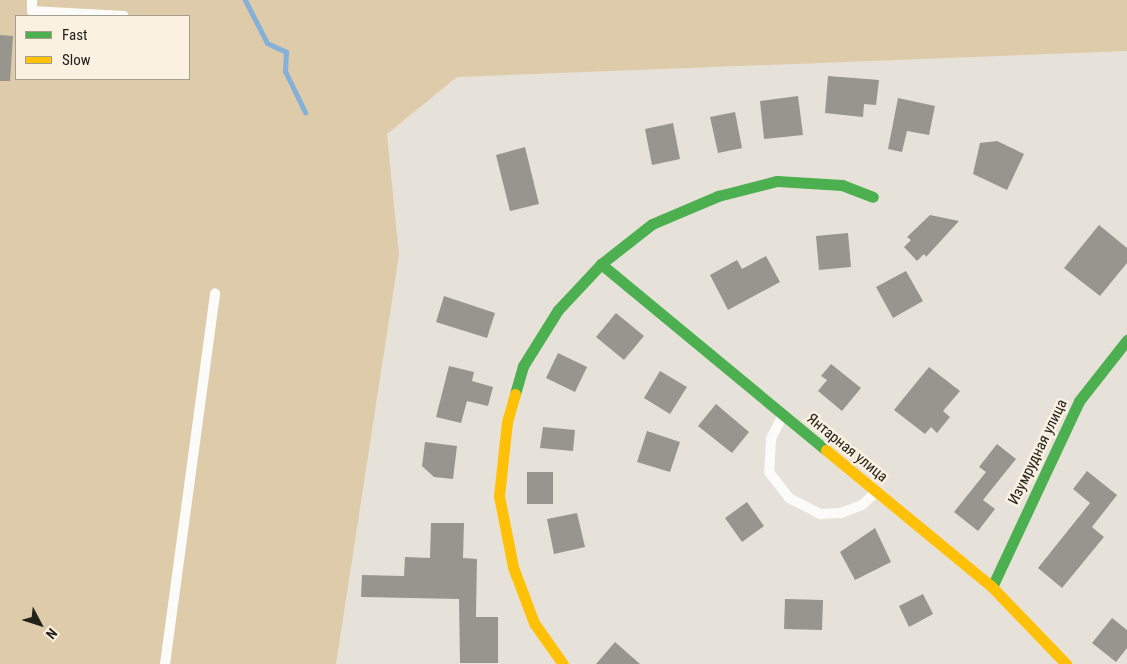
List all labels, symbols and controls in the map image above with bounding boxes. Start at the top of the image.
legend [15,15,190,80]
text: Fast [62,26,87,44]
text: Slow [62,51,91,69]
street label: Изумрудная улица [1005,396,1071,508]
street label: Янтарная улица [803,410,891,486]
north arrow [15,599,65,649]
text: N [43,625,60,642]

